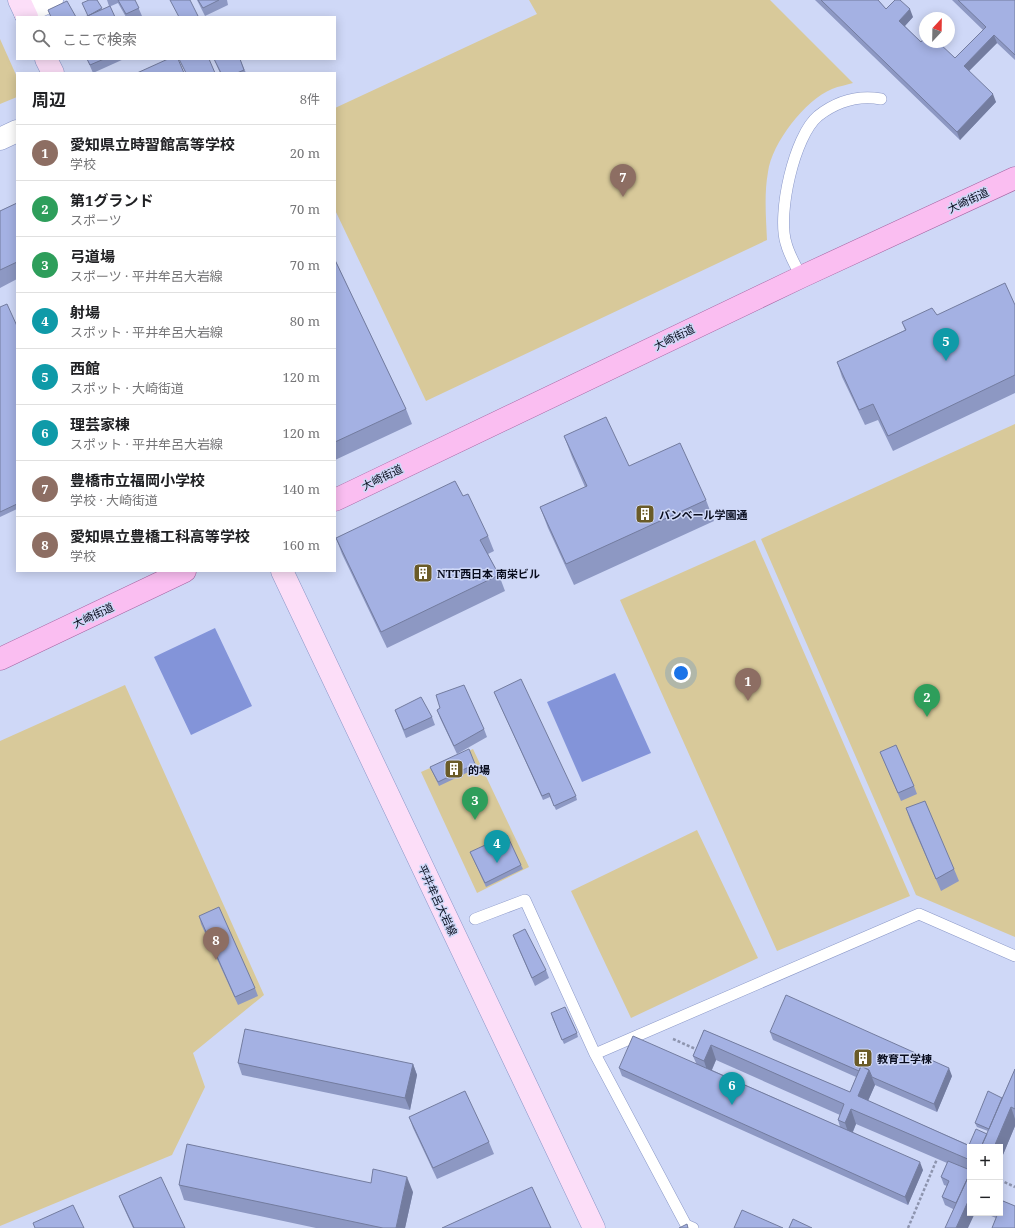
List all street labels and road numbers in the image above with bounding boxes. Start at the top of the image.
street label: 大崎街道 [945,184,991,216]
street label: 大崎街道 [651,321,697,353]
street label: 大崎街道 [359,461,405,493]
street label: 大崎街道 [70,599,116,631]
street label: 平井牟呂大岩線 [415,862,461,938]

